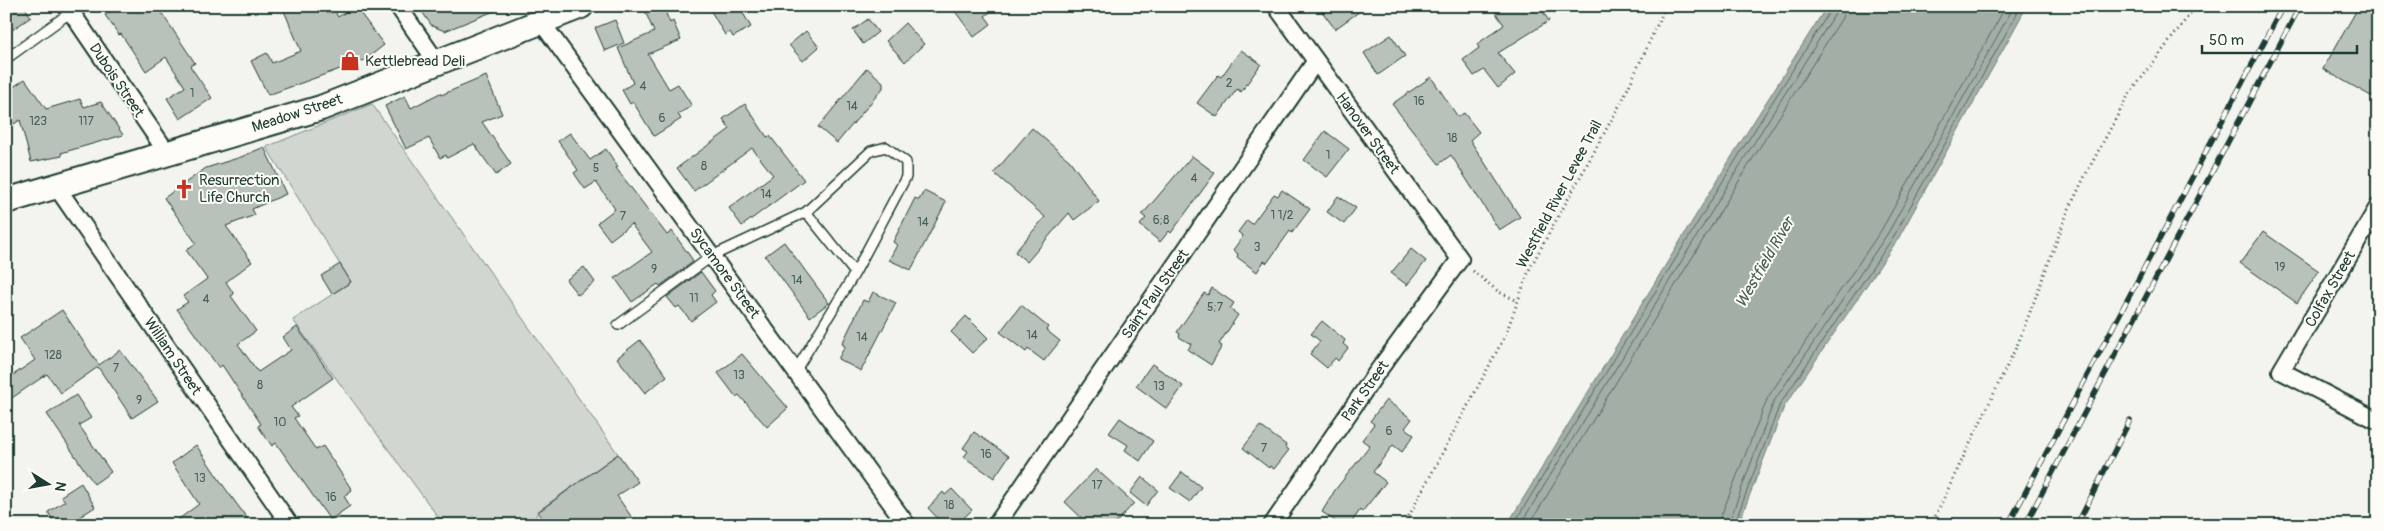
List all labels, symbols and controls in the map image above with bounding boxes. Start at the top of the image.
scale bar [2202,22,2356,54]
text: 50 m [2209,31,2244,50]
street label: Dubois Street [85,40,149,122]
shop icon: Kettlebread Deli [339,50,361,72]
place label: Kettlebread Deli [365,52,465,71]
house number: 2 [1226,76,1233,91]
house number: 4 [640,79,647,94]
house number: 1 [190,86,194,101]
street label: Hanover Street [1332,89,1404,179]
street label: Meadow Street [249,90,346,137]
house number: 16 [1413,94,1425,109]
house number: 14 [846,99,858,114]
house number: 6 [659,111,666,126]
house number: 123 [29,114,47,129]
house number: 117 [78,114,95,129]
street label: Westfield River Levee Trail [1512,117,1607,272]
house number: 18 [1447,131,1457,146]
house number: 1 [1326,148,1330,163]
house number: 8 [701,159,707,174]
house number: 5 [593,161,599,176]
place label: Resurrection Life Church [199,171,280,207]
house number: 4 [1191,171,1198,186]
church icon: Resurrection Life Church [173,178,195,200]
house number: 14 [760,187,772,202]
house number: 1 1/2 [1270,208,1294,223]
house number: 7 [620,209,627,224]
water label: Westfield River [1731,212,1800,311]
house number: 6;8 [1153,213,1169,228]
house number: 14 [917,215,929,230]
street label: Sycamore Street [685,224,764,323]
house number: 3 [1254,240,1261,255]
street label: Saint Paul Street [1117,245,1194,343]
street label: Colfax Street [2301,247,2360,331]
house number: 19 [2275,260,2285,275]
house number: 9 [651,262,657,277]
house number: 14 [791,273,803,288]
house number: 11 [689,291,699,306]
house number: 4 [203,292,210,307]
house number: 5;7 [1207,300,1224,315]
street label: William Street [140,314,206,399]
house number: 14 [1026,328,1038,343]
house number: 14 [856,330,868,345]
house number: 128 [44,348,62,363]
street label: Park Street [1337,356,1394,425]
house number: 7 [113,361,120,376]
house number: 13 [733,368,745,383]
house number: 8 [257,378,263,393]
house number: 13 [1153,379,1165,394]
house number: 9 [136,393,142,408]
house number: 10 [274,415,286,430]
house number: 6 [1386,424,1393,439]
house number: 7 [1261,441,1268,456]
house number: 16 [980,447,992,462]
north arrow [22,458,72,508]
house number: 13 [194,471,206,486]
house number: 17 [1091,478,1103,493]
text: N [51,480,70,493]
house number: 16 [325,490,337,505]
house number: 18 [944,498,954,513]

